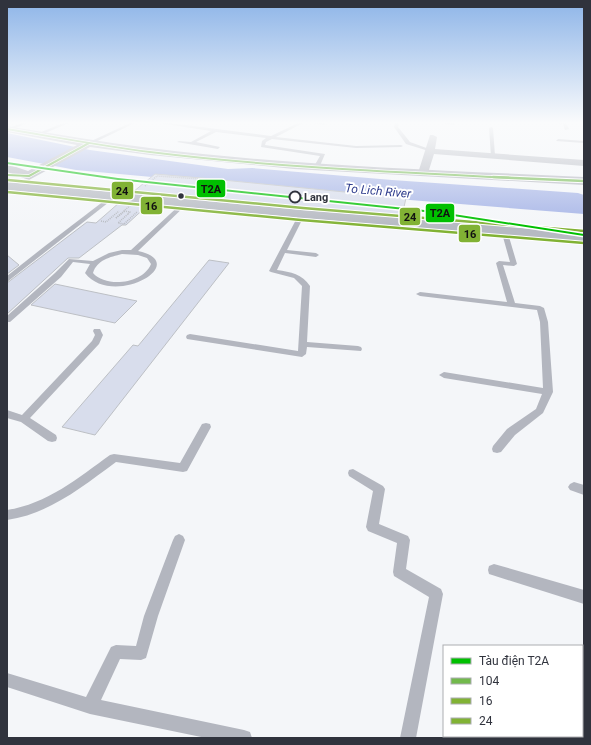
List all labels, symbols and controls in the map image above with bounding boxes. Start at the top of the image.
line badge: T2A [196,179,226,198]
line badge: 24 [111,181,134,200]
water label: To Lich River [344,181,413,201]
text: T2A [201,183,222,196]
text: 24 [116,185,129,198]
marker: Lang [288,190,302,204]
unlabelled marker [176,191,186,201]
place label: Lang [304,191,328,204]
line badge: 16 [140,196,163,215]
text: 16 [145,200,157,213]
line badge: T2A [425,203,455,223]
line badge: 24 [399,207,421,226]
text: T2A [430,207,451,220]
text: 24 [404,211,417,224]
line badge: 16 [458,224,481,243]
text: 16 [464,228,476,241]
legend [443,645,583,737]
text: Tàu điện T2A [479,654,549,668]
text: 104 [479,674,499,688]
text: 16 [479,694,493,708]
text: 24 [479,714,493,728]

